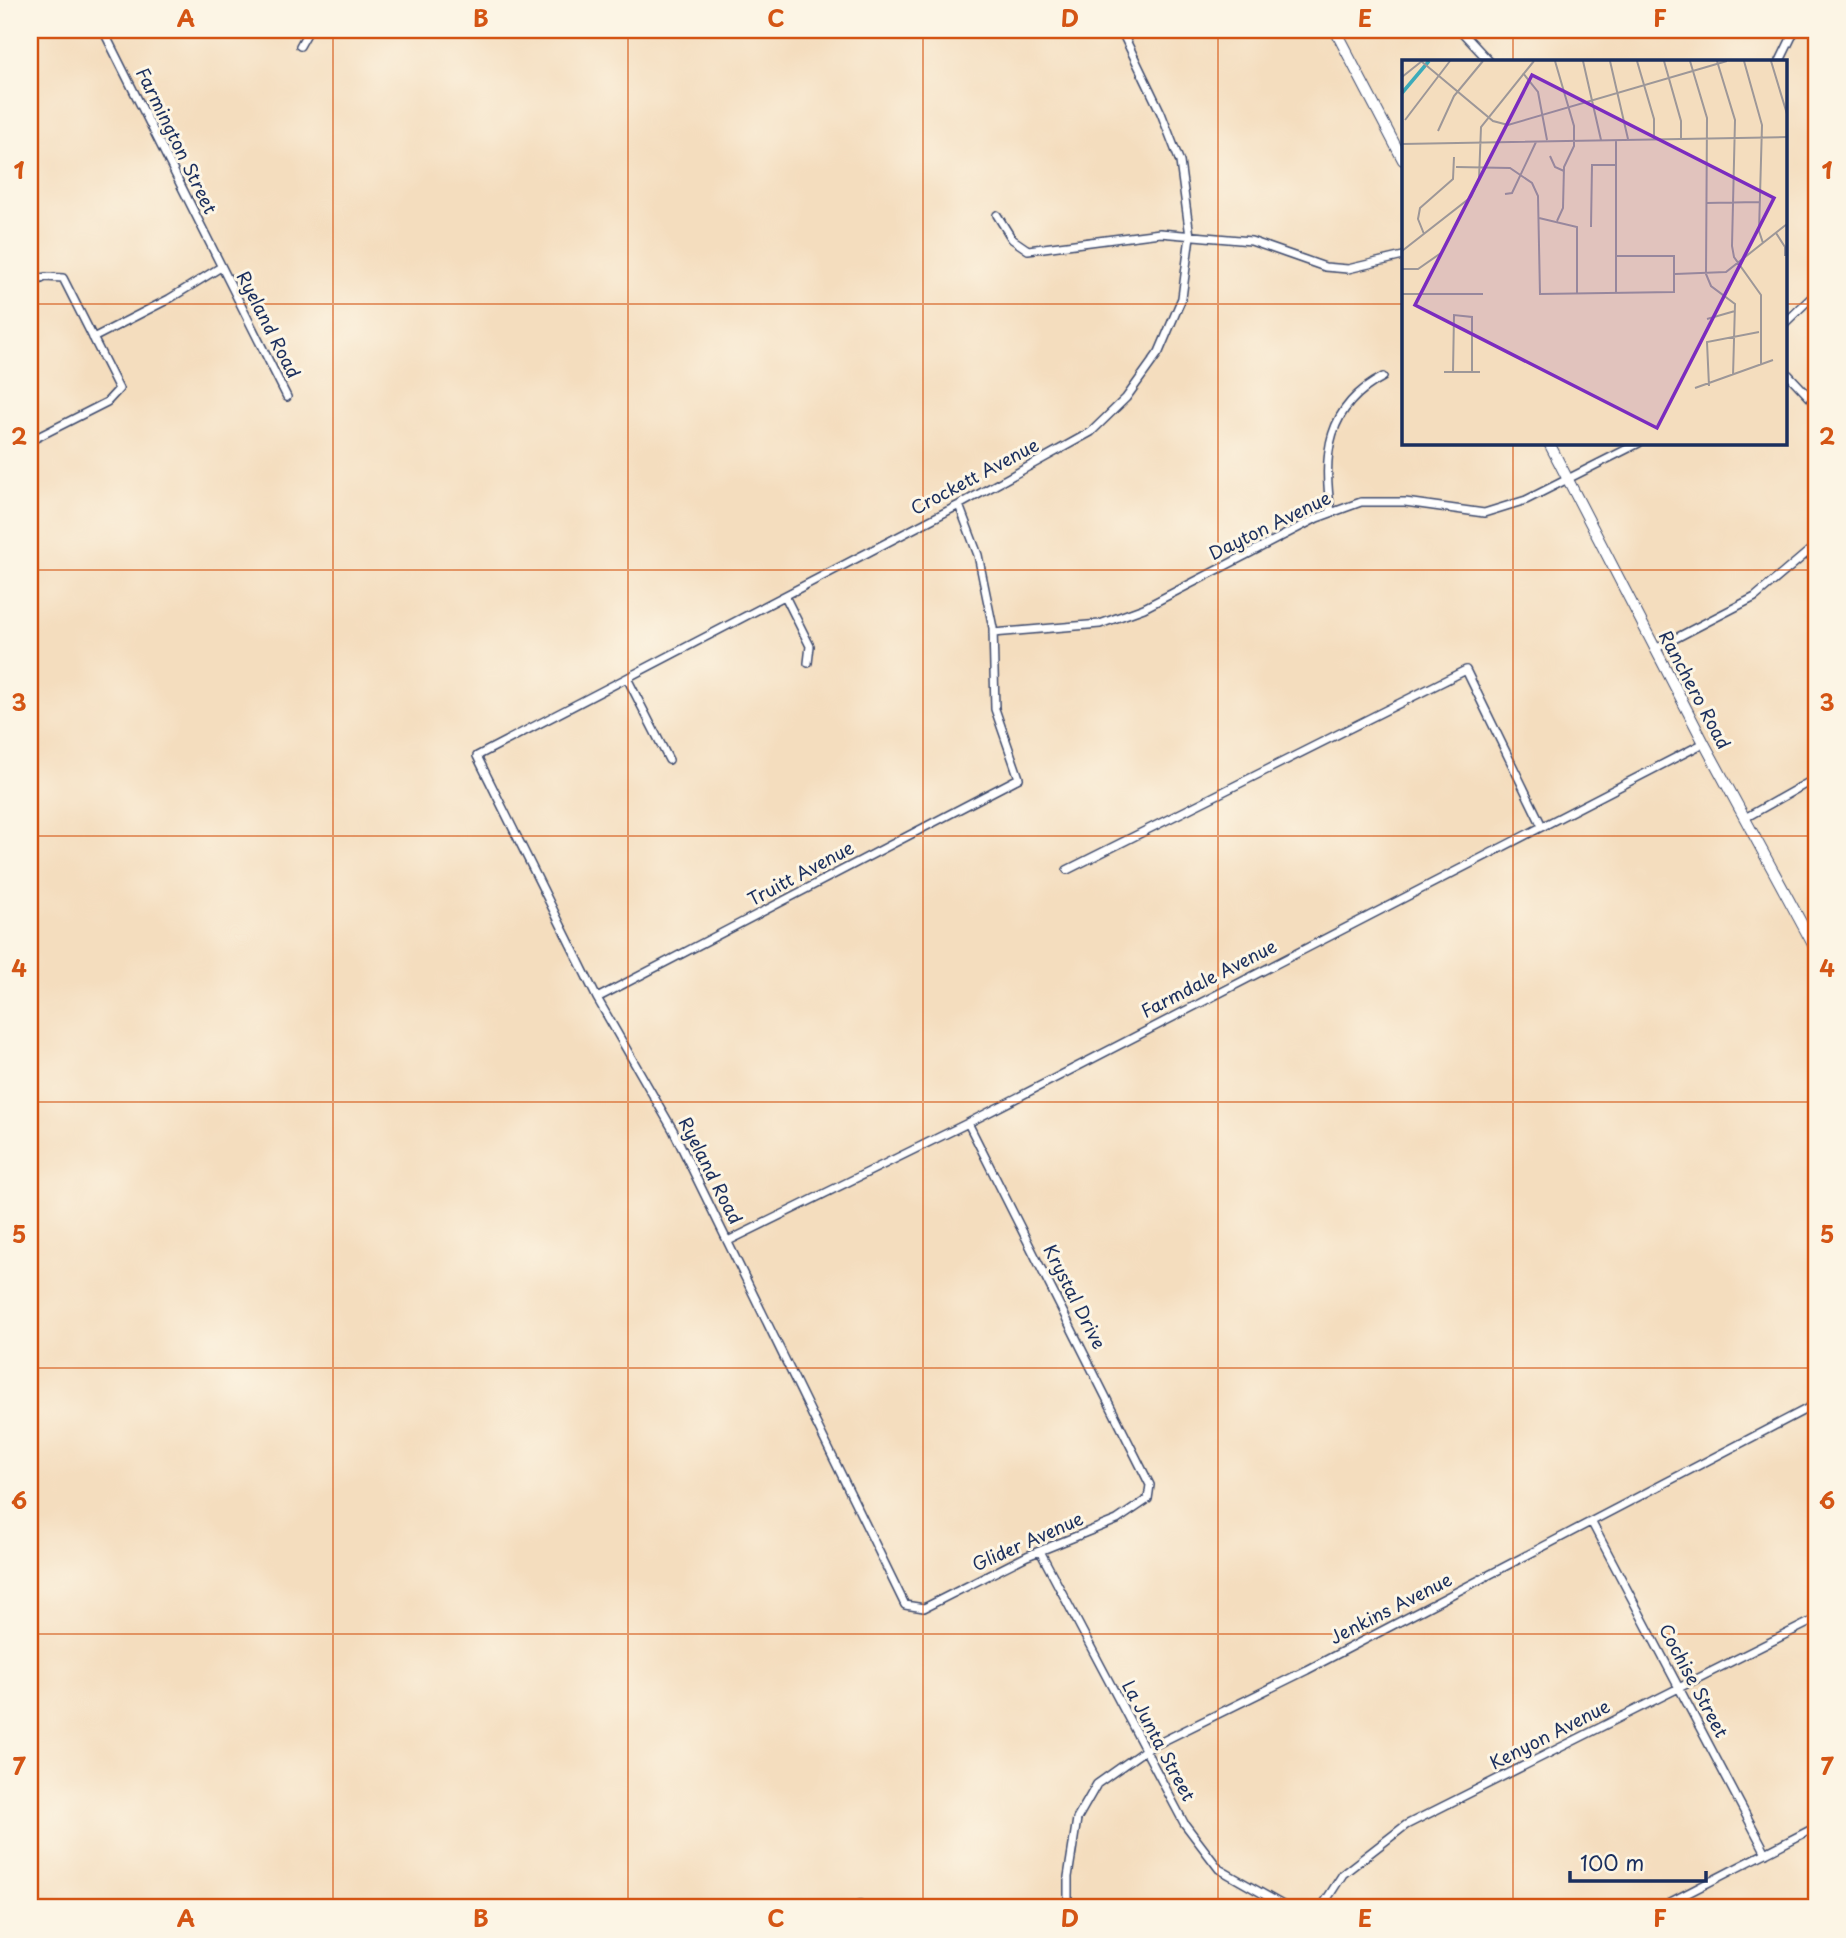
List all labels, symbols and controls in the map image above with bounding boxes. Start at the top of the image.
text: A [177,0,195,35]
text: B [473,0,489,35]
text: C [767,0,785,35]
text: D [1061,0,1079,35]
text: E [1358,0,1372,35]
text: F [1653,0,1667,35]
inset map [1402,60,1786,444]
street label: Farmington Street [130,63,225,218]
text: 1 [14,152,25,187]
text: 1 [1822,152,1833,187]
street label: Ryeland Road [231,266,308,383]
text: 2 [11,418,27,453]
text: 2 [1819,418,1835,453]
street label: Crockett Avenue [905,430,1043,521]
street label: Dayton Avenue [1204,483,1335,566]
street label: Ranchero Road [1653,625,1738,753]
text: 3 [11,684,27,719]
text: 3 [1819,684,1835,719]
street label: Truitt Avenue [742,833,858,912]
street label: Farmdale Avenue [1136,932,1281,1024]
text: 4 [11,950,27,985]
text: 4 [1819,950,1835,985]
street label: Ryeland Road [673,1112,750,1229]
text: 5 [12,1216,26,1251]
text: 5 [1820,1216,1834,1251]
street label: Krystal Drive [1037,1239,1113,1353]
text: 6 [11,1482,27,1517]
text: 6 [1819,1482,1835,1517]
street label: Glider Avenue [968,1504,1087,1577]
street label: Jenkins Avenue [1324,1565,1456,1650]
street label: Cochise Street [1653,1618,1736,1742]
street label: La Junta Street [1116,1675,1203,1806]
street label: Kenyon Avenue [1484,1692,1614,1776]
text: 7 [12,1748,26,1783]
text: 7 [1820,1748,1834,1783]
scale bar [1570,1840,1706,1884]
text: 100 m [1580,1846,1644,1878]
text: A [177,1900,195,1935]
text: B [473,1900,489,1935]
text: C [767,1900,785,1935]
text: D [1061,1900,1079,1935]
text: E [1358,1900,1372,1935]
text: F [1653,1900,1667,1935]

